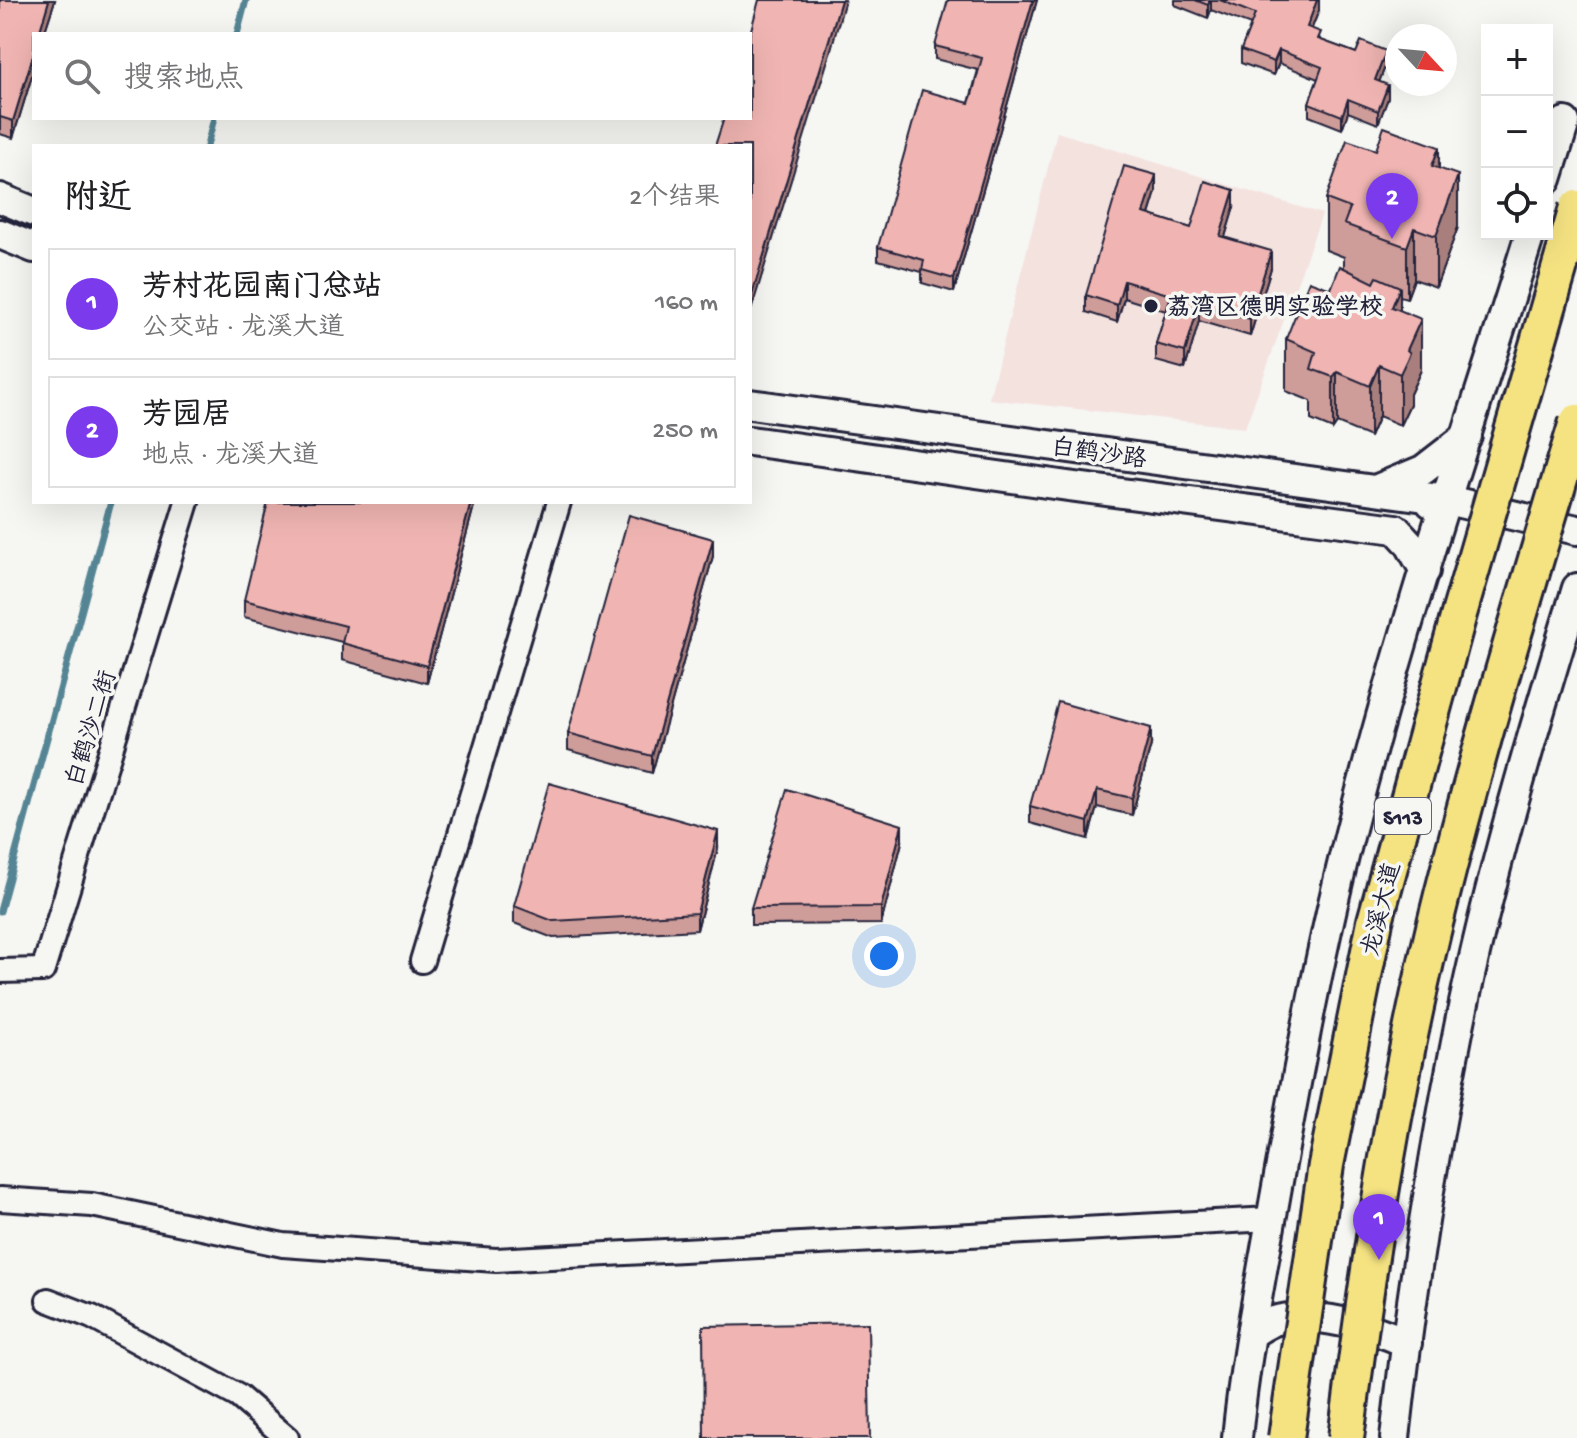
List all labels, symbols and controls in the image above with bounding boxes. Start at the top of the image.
north arrow [1385,24,1457,96]
map controls [1481,24,1553,240]
button: + [1481,24,1553,96]
search box [32,32,752,120]
icon: search [60,54,104,98]
text: 搜索地点 [124,63,244,98]
button: − [1481,96,1553,168]
button: locate [1481,168,1553,240]
pin: 2 [1366,173,1418,239]
text: 附近 [64,181,132,221]
text: 2个结果 [629,184,720,215]
text: 芳村花园南门总站 [142,272,382,307]
text: 1 [87,289,97,320]
text: 160 m [655,289,718,320]
place label: 荔湾区德明实验学校 [1167,294,1383,324]
marker: 荔湾区德明实验学校 [1142,297,1160,315]
text: 公交站 · 龙溪大道 [142,314,344,345]
text: 芳园居 [142,400,232,435]
text: 2 [86,417,98,448]
text: 250 m [652,417,718,448]
street label: 白鹤沙路 [1049,432,1148,477]
text: 地点 · 龙溪大道 [142,442,318,473]
street label: 白鹤沙二街 [61,667,125,791]
road number: S113 [1375,798,1431,834]
street label: 龙溪大道 [1357,860,1409,960]
your location [864,936,904,976]
pin: 1 [1353,1194,1405,1260]

